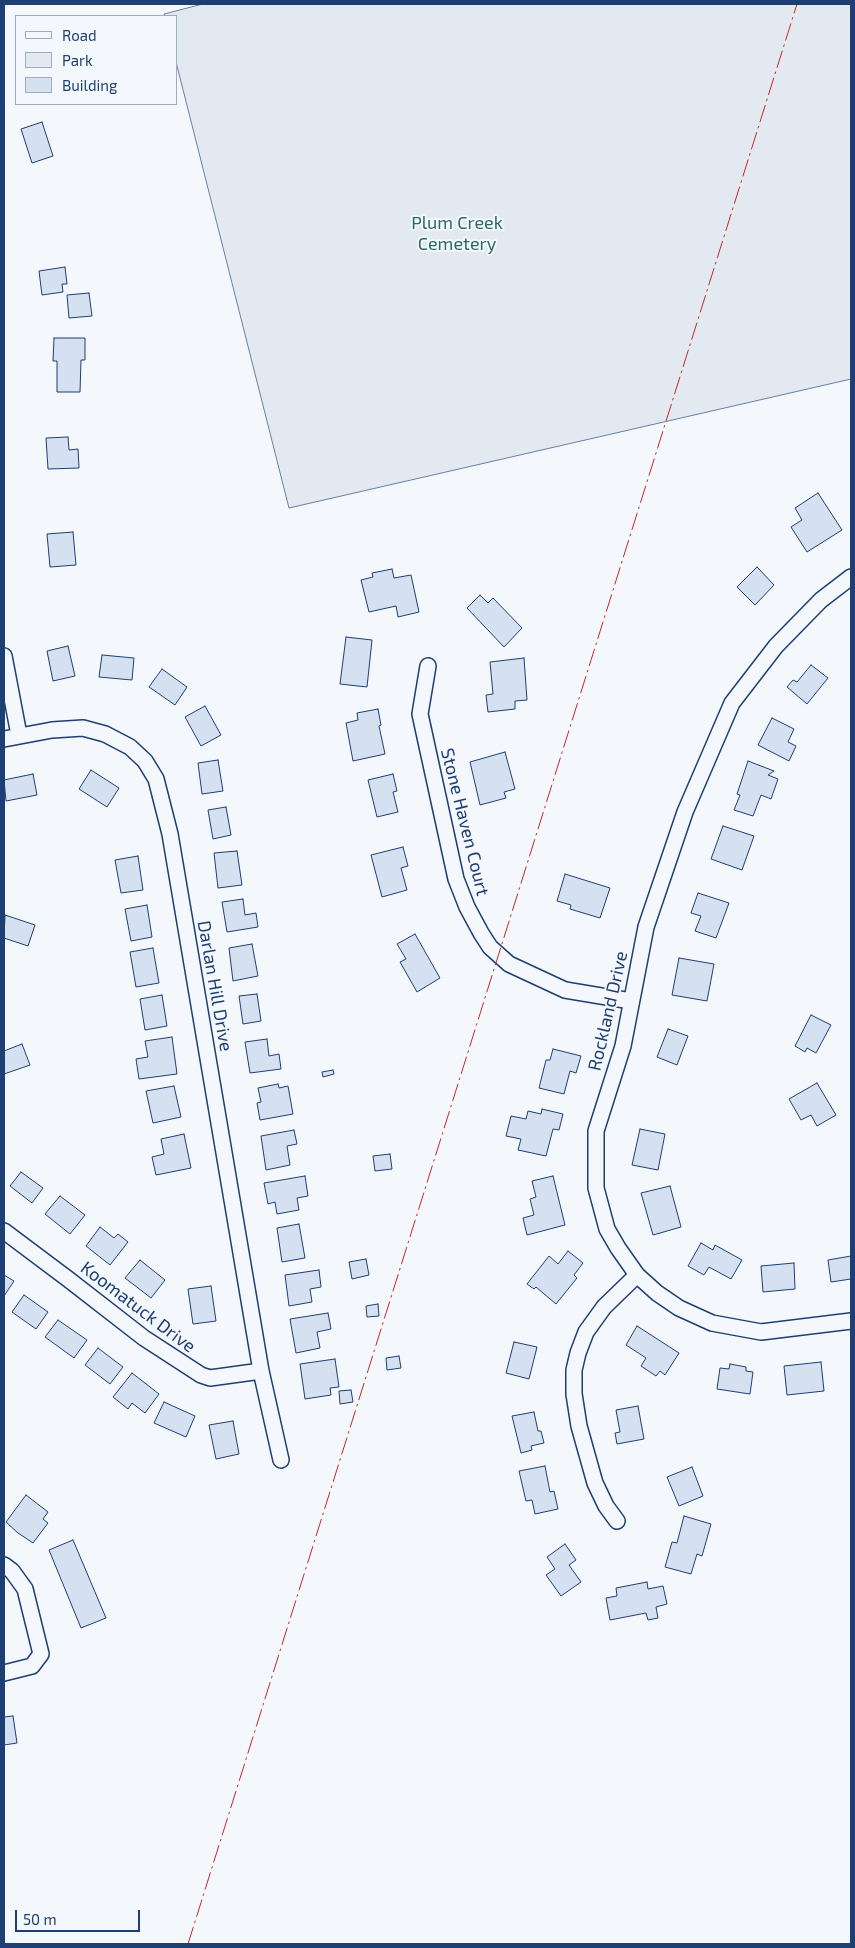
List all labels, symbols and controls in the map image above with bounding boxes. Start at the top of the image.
legend [15,15,178,105]
text: Road [62,26,97,44]
text: Park [62,51,93,69]
text: Building [62,76,117,94]
park label: Plum Creek Cemetery [411,212,503,254]
street label: Stone Haven Court [436,746,494,898]
street label: Darlan Hill Drive [193,919,237,1053]
street label: Rockland Drive [584,949,632,1073]
street label: Koomatuck Drive [76,1257,200,1357]
scale bar [18,1900,142,1932]
text: 50 m [23,1910,57,1928]

